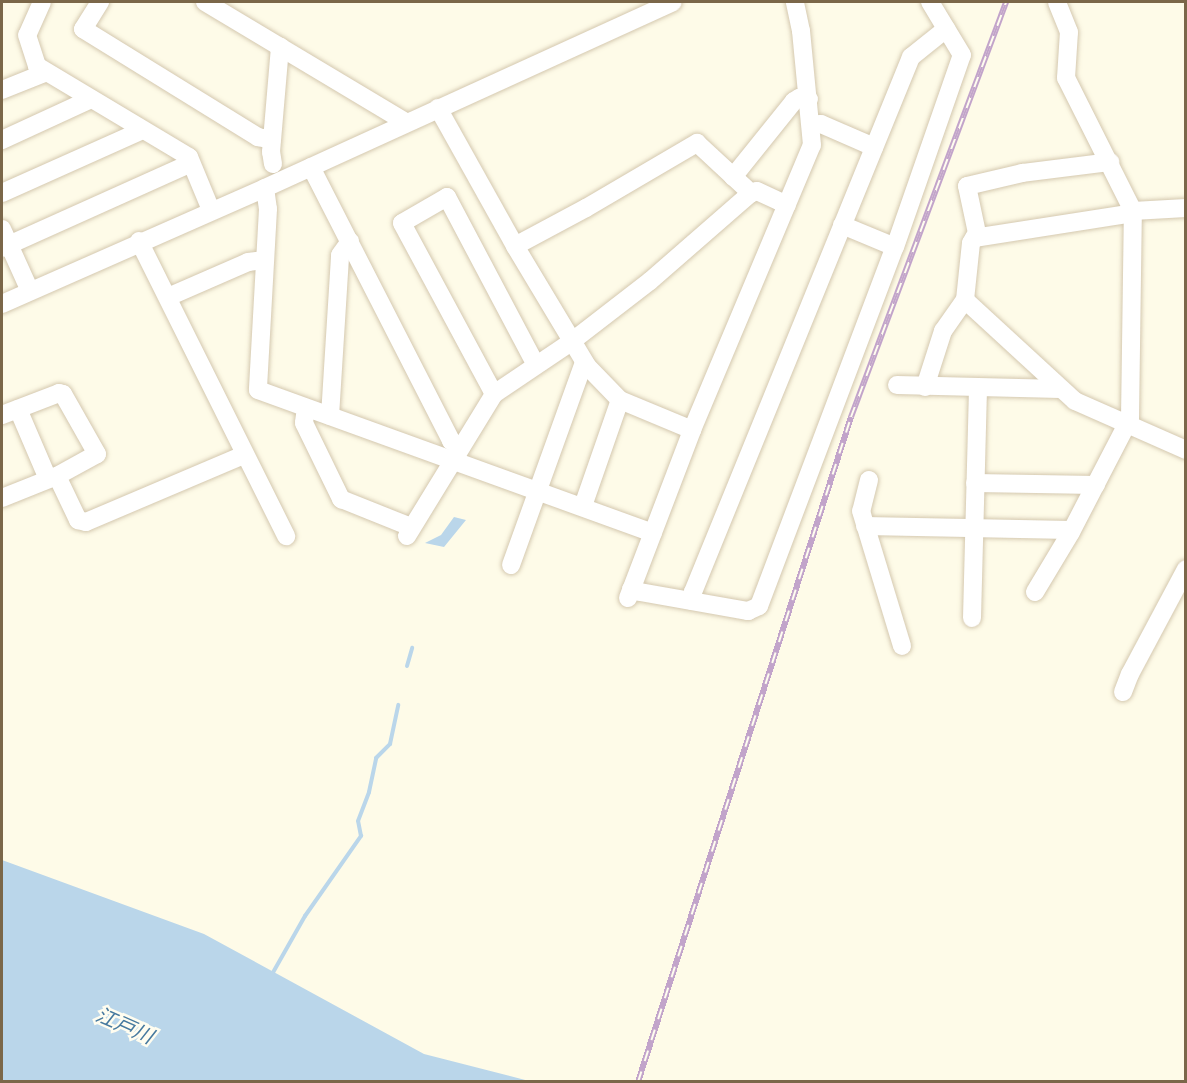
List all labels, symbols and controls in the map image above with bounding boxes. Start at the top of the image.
water label: 江戸川 [92,1004,156,1050]

